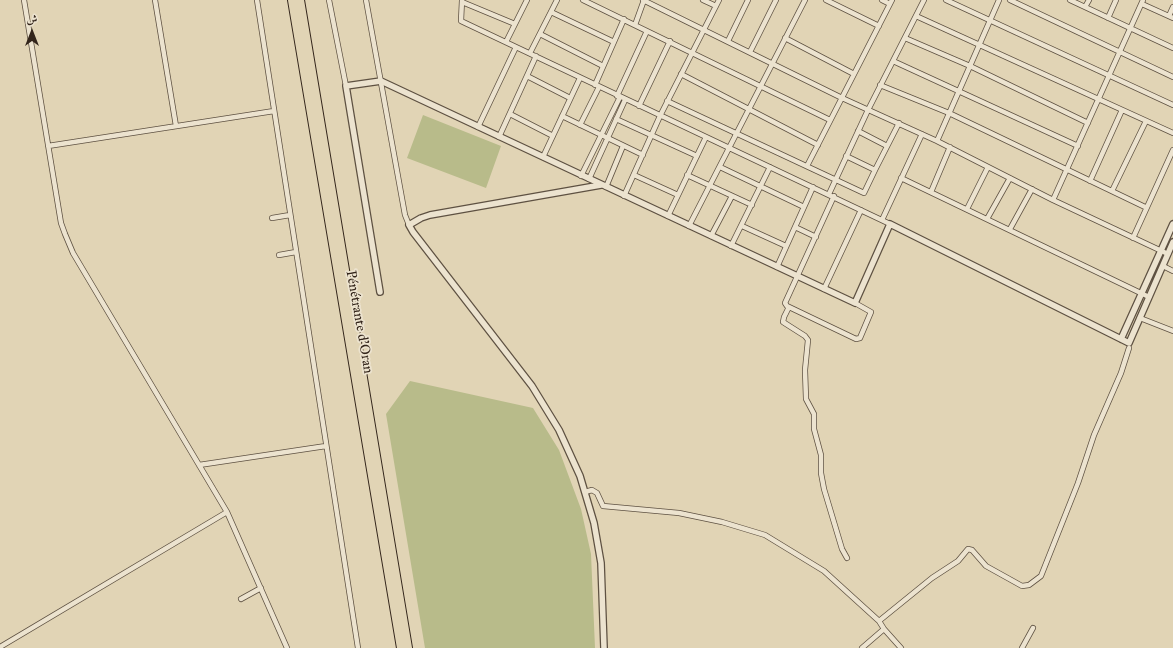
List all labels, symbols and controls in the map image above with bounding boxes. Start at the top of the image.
north arrow [12,12,52,52]
text: ش [27,13,37,26]
street label: Pénétrante d'Oran [342,269,376,375]

